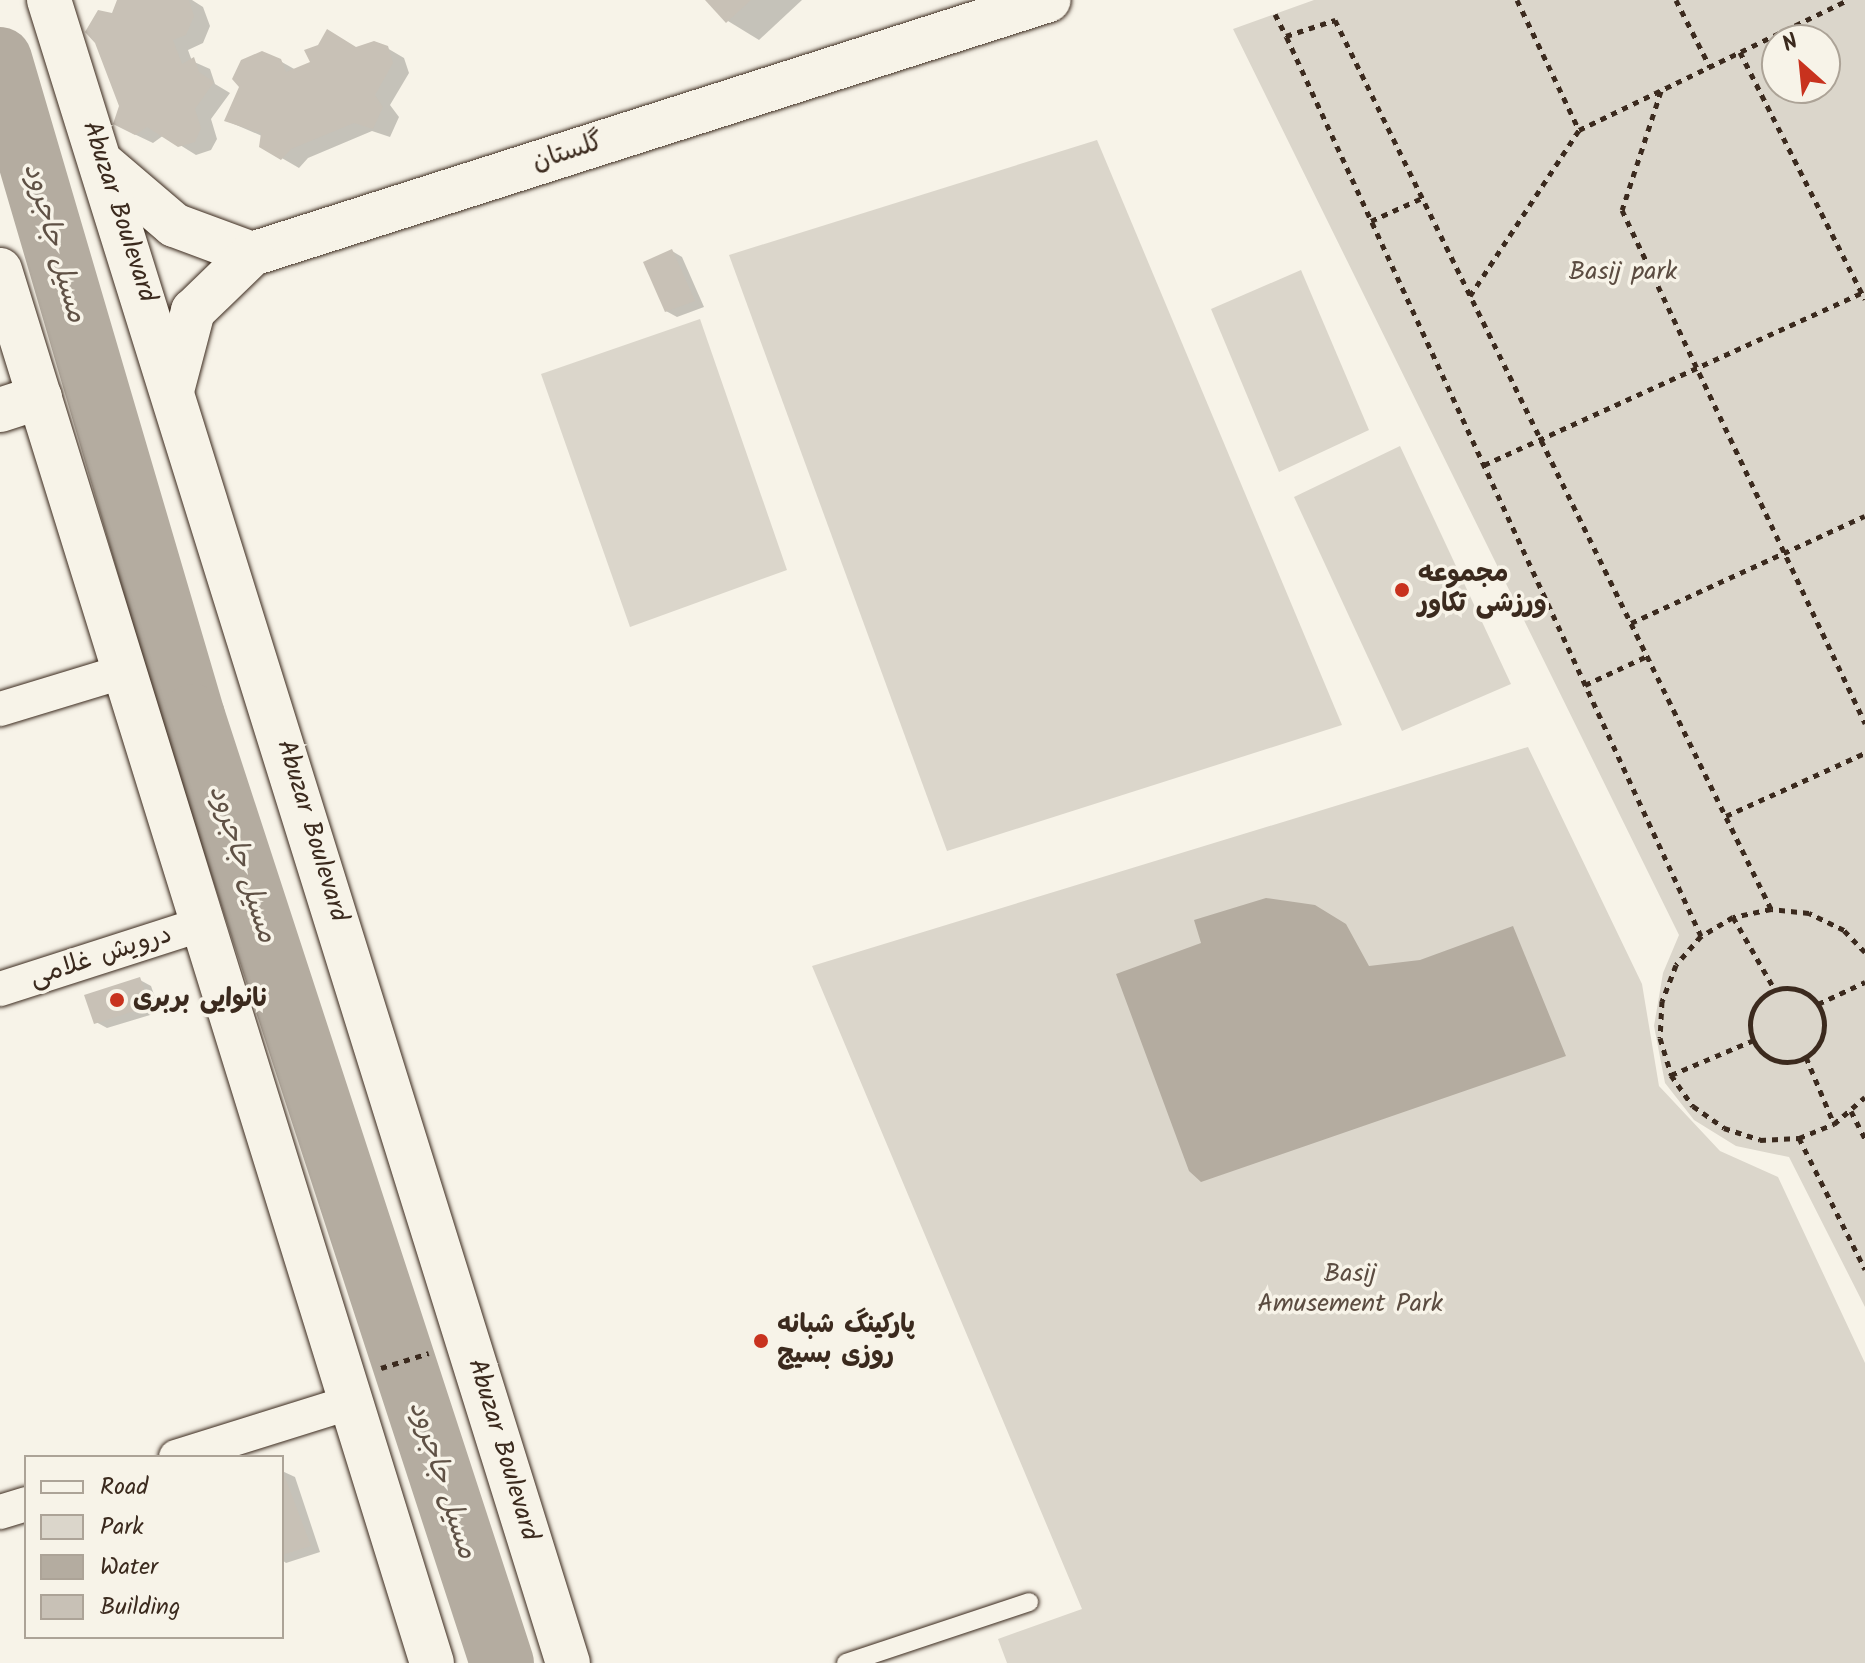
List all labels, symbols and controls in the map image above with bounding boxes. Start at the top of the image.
north arrow [1761,24,1841,104]
text: N [1777,25,1805,63]
street label: Abuzar Boulevard [74,118,162,306]
street label: گلستان [529,127,607,179]
water label: مسیل جاجرود [15,160,93,326]
park label: Basij park [1569,257,1677,289]
place label: مجموعه ورزشی تکاور [1418,559,1547,620]
marker: مجموعه ورزشی تکاور [1393,581,1411,599]
street label: Abuzar Boulevard [269,736,353,926]
water label: مسیل جاجرود [201,781,283,947]
street label: درویش غلامی [26,919,176,995]
place label: نانوایی بربری [133,984,269,1016]
marker: نانوایی بربری [108,991,126,1009]
park label: Basij Amusement Park [1257,1259,1443,1320]
place label: پارکینگ شبانه روزی بسیج [777,1310,915,1372]
marker: پارکینگ شبانه روزی بسیج [752,1332,770,1350]
street label: Abuzar Boulevard [460,1355,544,1545]
water label: مسیل جاجرود [401,1397,483,1563]
legend [24,1455,284,1639]
text: Road [100,1468,148,1507]
text: Park [100,1508,144,1547]
text: Water [100,1548,158,1587]
text: Building [100,1588,180,1627]

